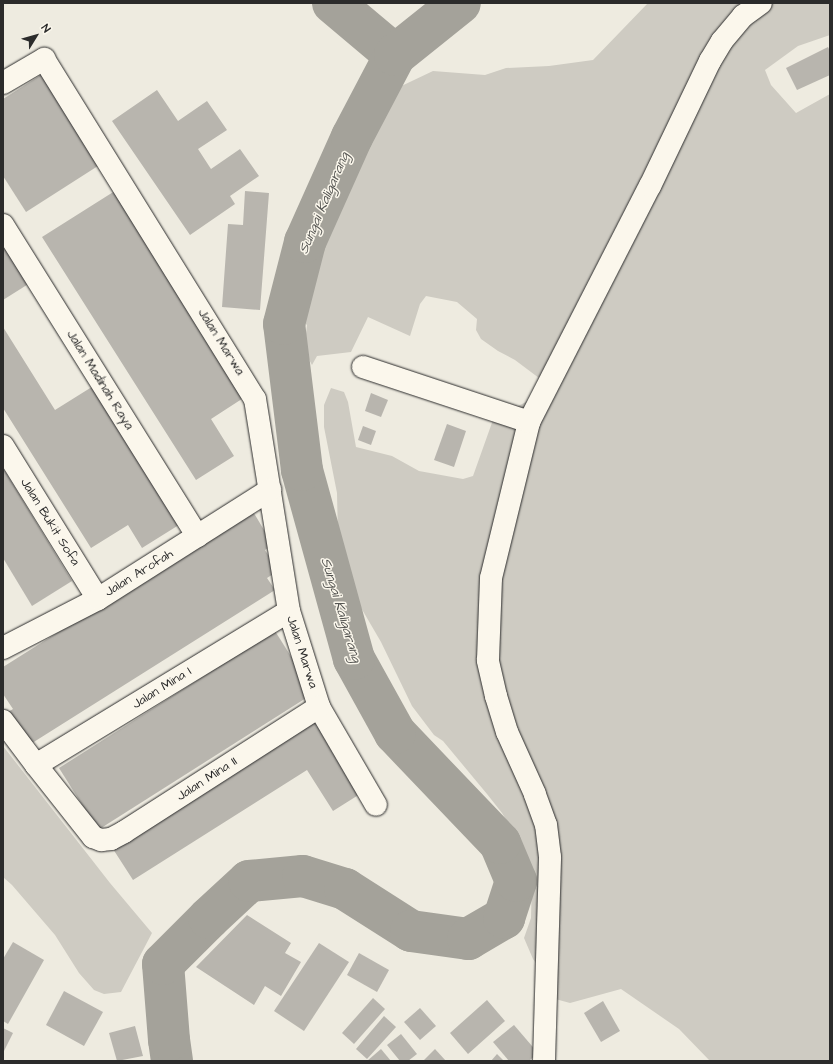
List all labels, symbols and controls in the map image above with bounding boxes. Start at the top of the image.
north arrow [16,16,56,56]
text: N [38,21,54,36]
water label: Sungai Kaligarang [295,150,353,256]
street label: Jalan Marwa [194,306,248,378]
street label: Jalan Madinah Raya [63,327,137,433]
street label: Jalan Bukit Sofa [17,475,83,569]
street label: Jalan Arofah [102,546,176,600]
water label: Sungai Kaligarang [317,556,365,664]
street label: Jalan Marwa [283,614,321,690]
street label: Jalan Mina I [130,664,194,712]
street label: Jalan Mina II [174,754,240,804]

